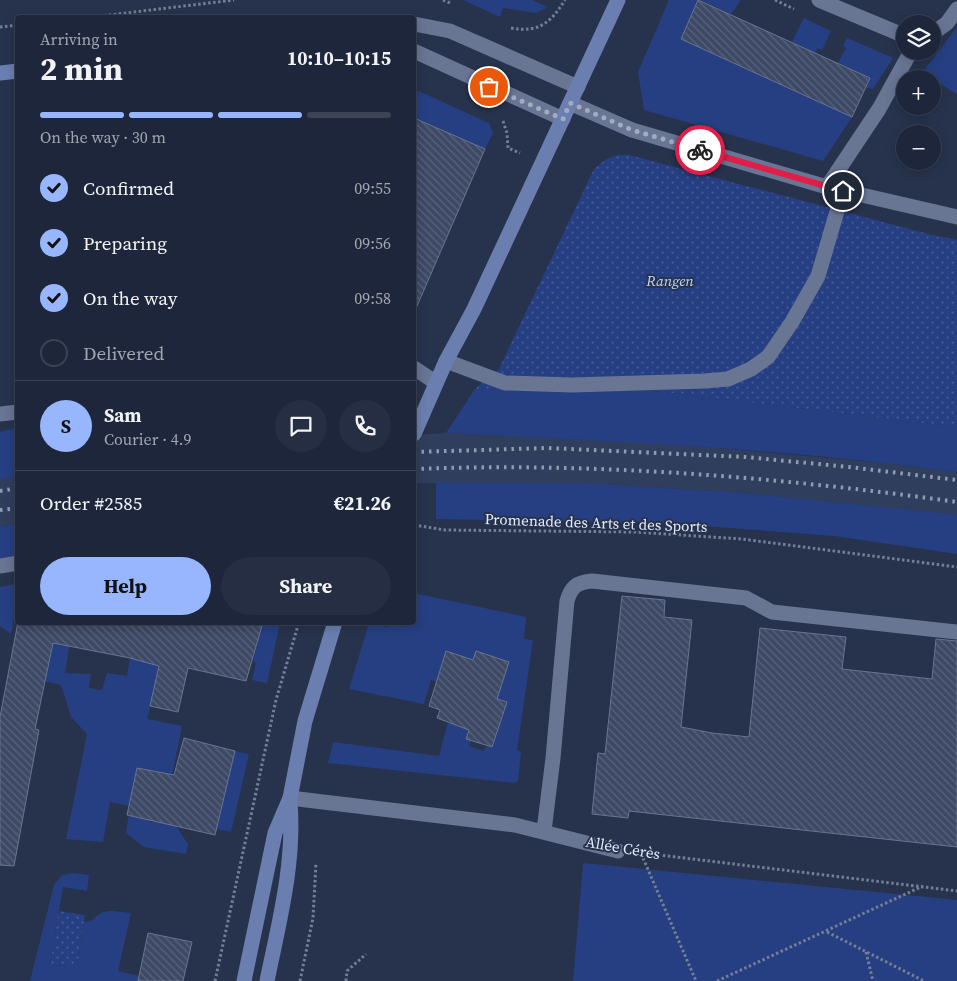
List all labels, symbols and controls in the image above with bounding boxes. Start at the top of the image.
map controls [896,15,941,170]
button: layers [896,15,941,60]
text: Arriving in [40,28,118,50]
text: 10:10–10:15 [287,45,391,71]
text: 2 min [40,47,123,91]
pin [468,66,510,108]
button: + [896,70,941,115]
icon: bag [475,73,503,101]
courier [675,125,725,175]
button: − [896,125,941,170]
text: On the way · 30 m [40,126,166,148]
icon: bike [686,136,714,164]
pin [822,170,864,212]
icon: check [40,174,68,202]
text: Confirmed [83,175,174,201]
text: 09:55 [354,177,391,199]
icon: home [829,177,857,205]
icon: check [40,229,68,257]
text: Preparing [83,230,167,256]
text: 09:56 [354,232,391,254]
park label: Rangen [645,270,694,291]
icon: check [40,284,68,312]
text: On the way [83,285,178,311]
text: 09:58 [354,287,391,309]
text: Delivered [83,340,164,366]
button: chat [275,400,327,452]
button: phone [339,400,391,452]
text: Sam [104,402,142,428]
text: S [61,413,71,439]
text: Courier · 4.9 [104,428,192,450]
text: Order #2585 [40,490,142,516]
text: €21.26 [334,490,391,516]
street label: Promenade des Arts et des Sports [484,508,708,537]
button: Help [40,557,211,615]
button: Share [221,557,391,615]
street label: Allée Cérès [584,831,662,864]

